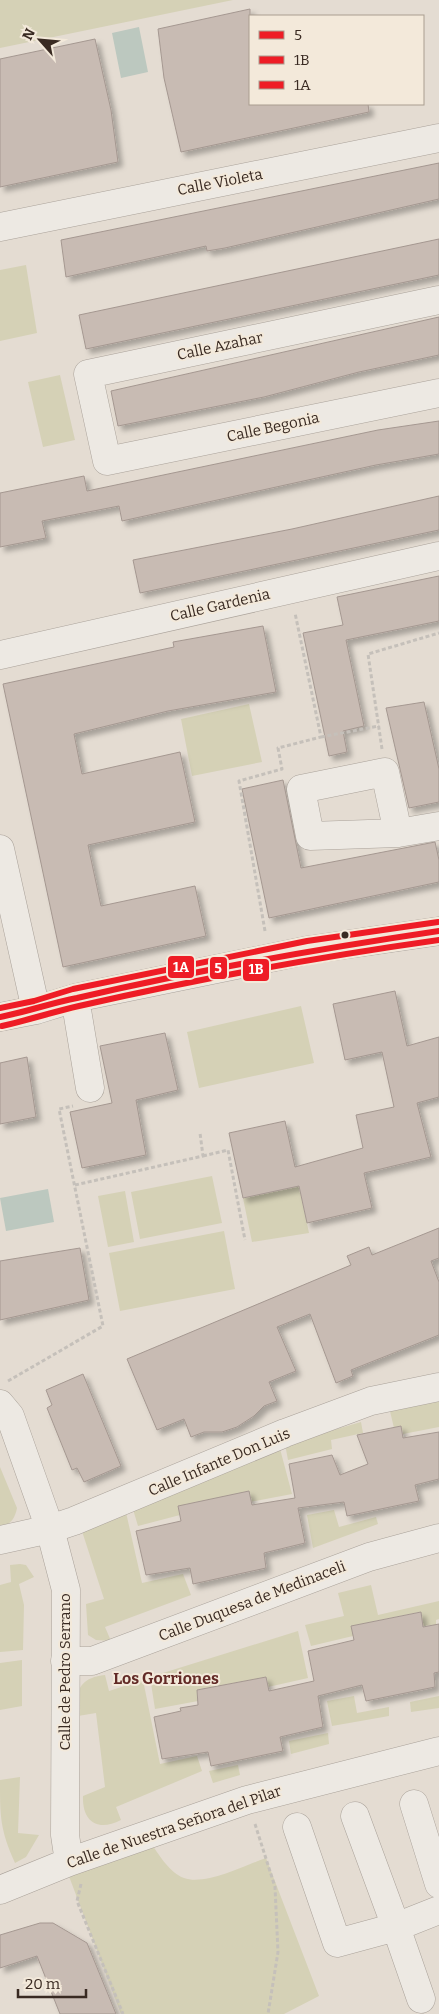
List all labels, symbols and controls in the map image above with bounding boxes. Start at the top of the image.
north arrow [15,15,65,65]
legend [249,15,424,105]
text: N [19,25,39,43]
text: 5 [294,26,302,44]
text: 1B [294,51,310,69]
text: 1A [294,76,311,94]
street label: Calle Violeta [176,165,264,199]
street label: Calle Azahar [175,328,265,364]
street label: Calle Begonia [225,408,321,446]
street label: Calle Gardenia [168,585,272,625]
unlabelled marker [340,930,350,940]
line badge: 1A [167,955,195,979]
line badge: 5 [209,956,228,980]
line badge: 1B [242,958,270,982]
text: 1A [173,959,189,976]
text: 5 [214,960,222,977]
text: 1B [248,961,264,978]
street label: Calle Infante Don Luis [145,1424,293,1500]
street label: Calle Duquesa de Medinaceli [156,1557,349,1645]
street label: Calle de Pedro Serrano [56,1593,74,1751]
district label: Los Gorriones [113,1669,219,1688]
street label: Calle de Nuestra Señora del Pilar [64,1782,284,1872]
scale bar [18,1966,85,1998]
text: 20 m [25,1975,61,1993]

